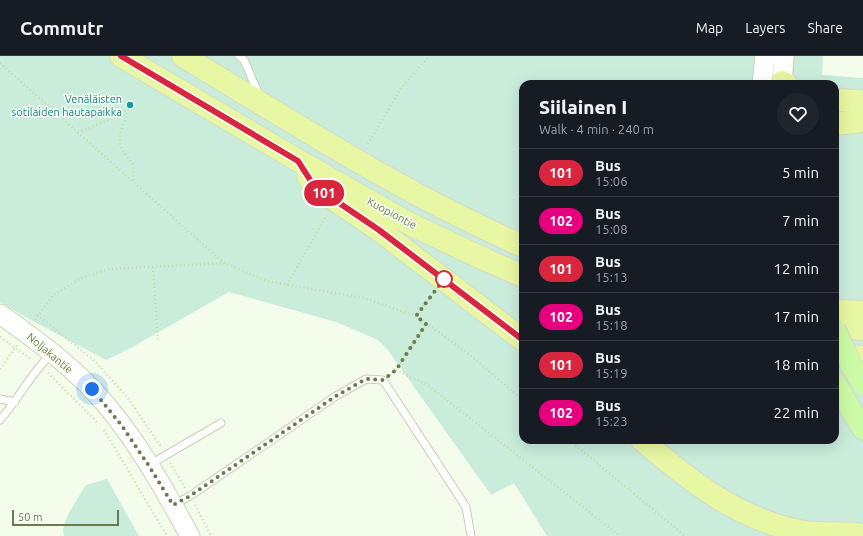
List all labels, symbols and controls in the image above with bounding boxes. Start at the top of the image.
text: Commutr [20,17,103,39]
text: Map [696,20,723,36]
text: Layers [745,20,785,36]
text: Share [807,20,843,36]
place label: Venäläisten sotilaiden hautapaikka [12,93,122,118]
button: heart [777,93,819,135]
text: Siilainen I [539,96,627,118]
marker: Venäläisten sotilaiden hautapaikka [125,100,135,110]
text: Walk · 4 min · 240 m [539,122,654,136]
text: Bus [595,157,621,174]
text: 5 min [782,164,819,181]
text: 101 [549,165,573,181]
text: 15:06 [595,174,628,188]
line badge: 101 [301,180,347,206]
text: 101 [312,185,336,201]
street label: Kuopiontie [365,195,419,231]
text: Bus [595,205,621,222]
text: 7 min [782,212,819,229]
text: 102 [549,213,573,229]
text: 15:08 [595,222,628,236]
text: Bus [595,253,621,270]
text: 12 min [773,260,819,277]
text: 101 [549,261,573,277]
unlabelled marker [435,270,453,288]
text: 15:13 [595,270,628,284]
text: Bus [595,301,621,318]
text: 17 min [773,308,819,325]
text: 102 [549,309,573,325]
text: 15:18 [595,318,628,332]
street label: Noljakantie [25,330,75,376]
text: Bus [595,349,621,366]
text: 18 min [773,356,819,373]
text: 101 [549,357,573,373]
text: 15:19 [595,366,628,380]
your location [82,379,102,399]
text: Bus [595,397,621,414]
text: 22 min [773,404,819,421]
text: 102 [549,405,573,421]
text: 15:23 [595,414,628,428]
scale bar [12,508,119,527]
text: 50 m [18,511,42,523]

